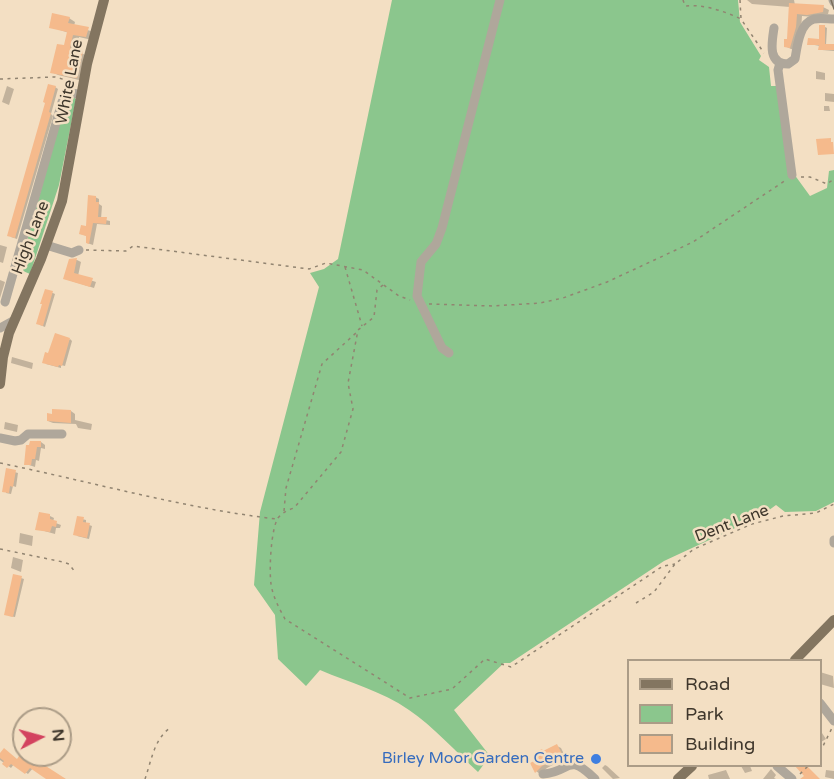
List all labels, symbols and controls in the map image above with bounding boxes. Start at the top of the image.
street label: White Lane [52,38,88,126]
street label: High Lane [8,199,54,277]
street label: Dent Lane [692,501,772,547]
legend [627,659,822,767]
text: Road [685,673,730,695]
text: Park [685,703,723,725]
north arrow [12,707,72,767]
text: N [47,728,69,743]
text: Building [685,733,755,755]
place label: Birley Moor Garden Centre [382,749,584,769]
marker: Birley Moor Garden Centre [589,752,603,766]

